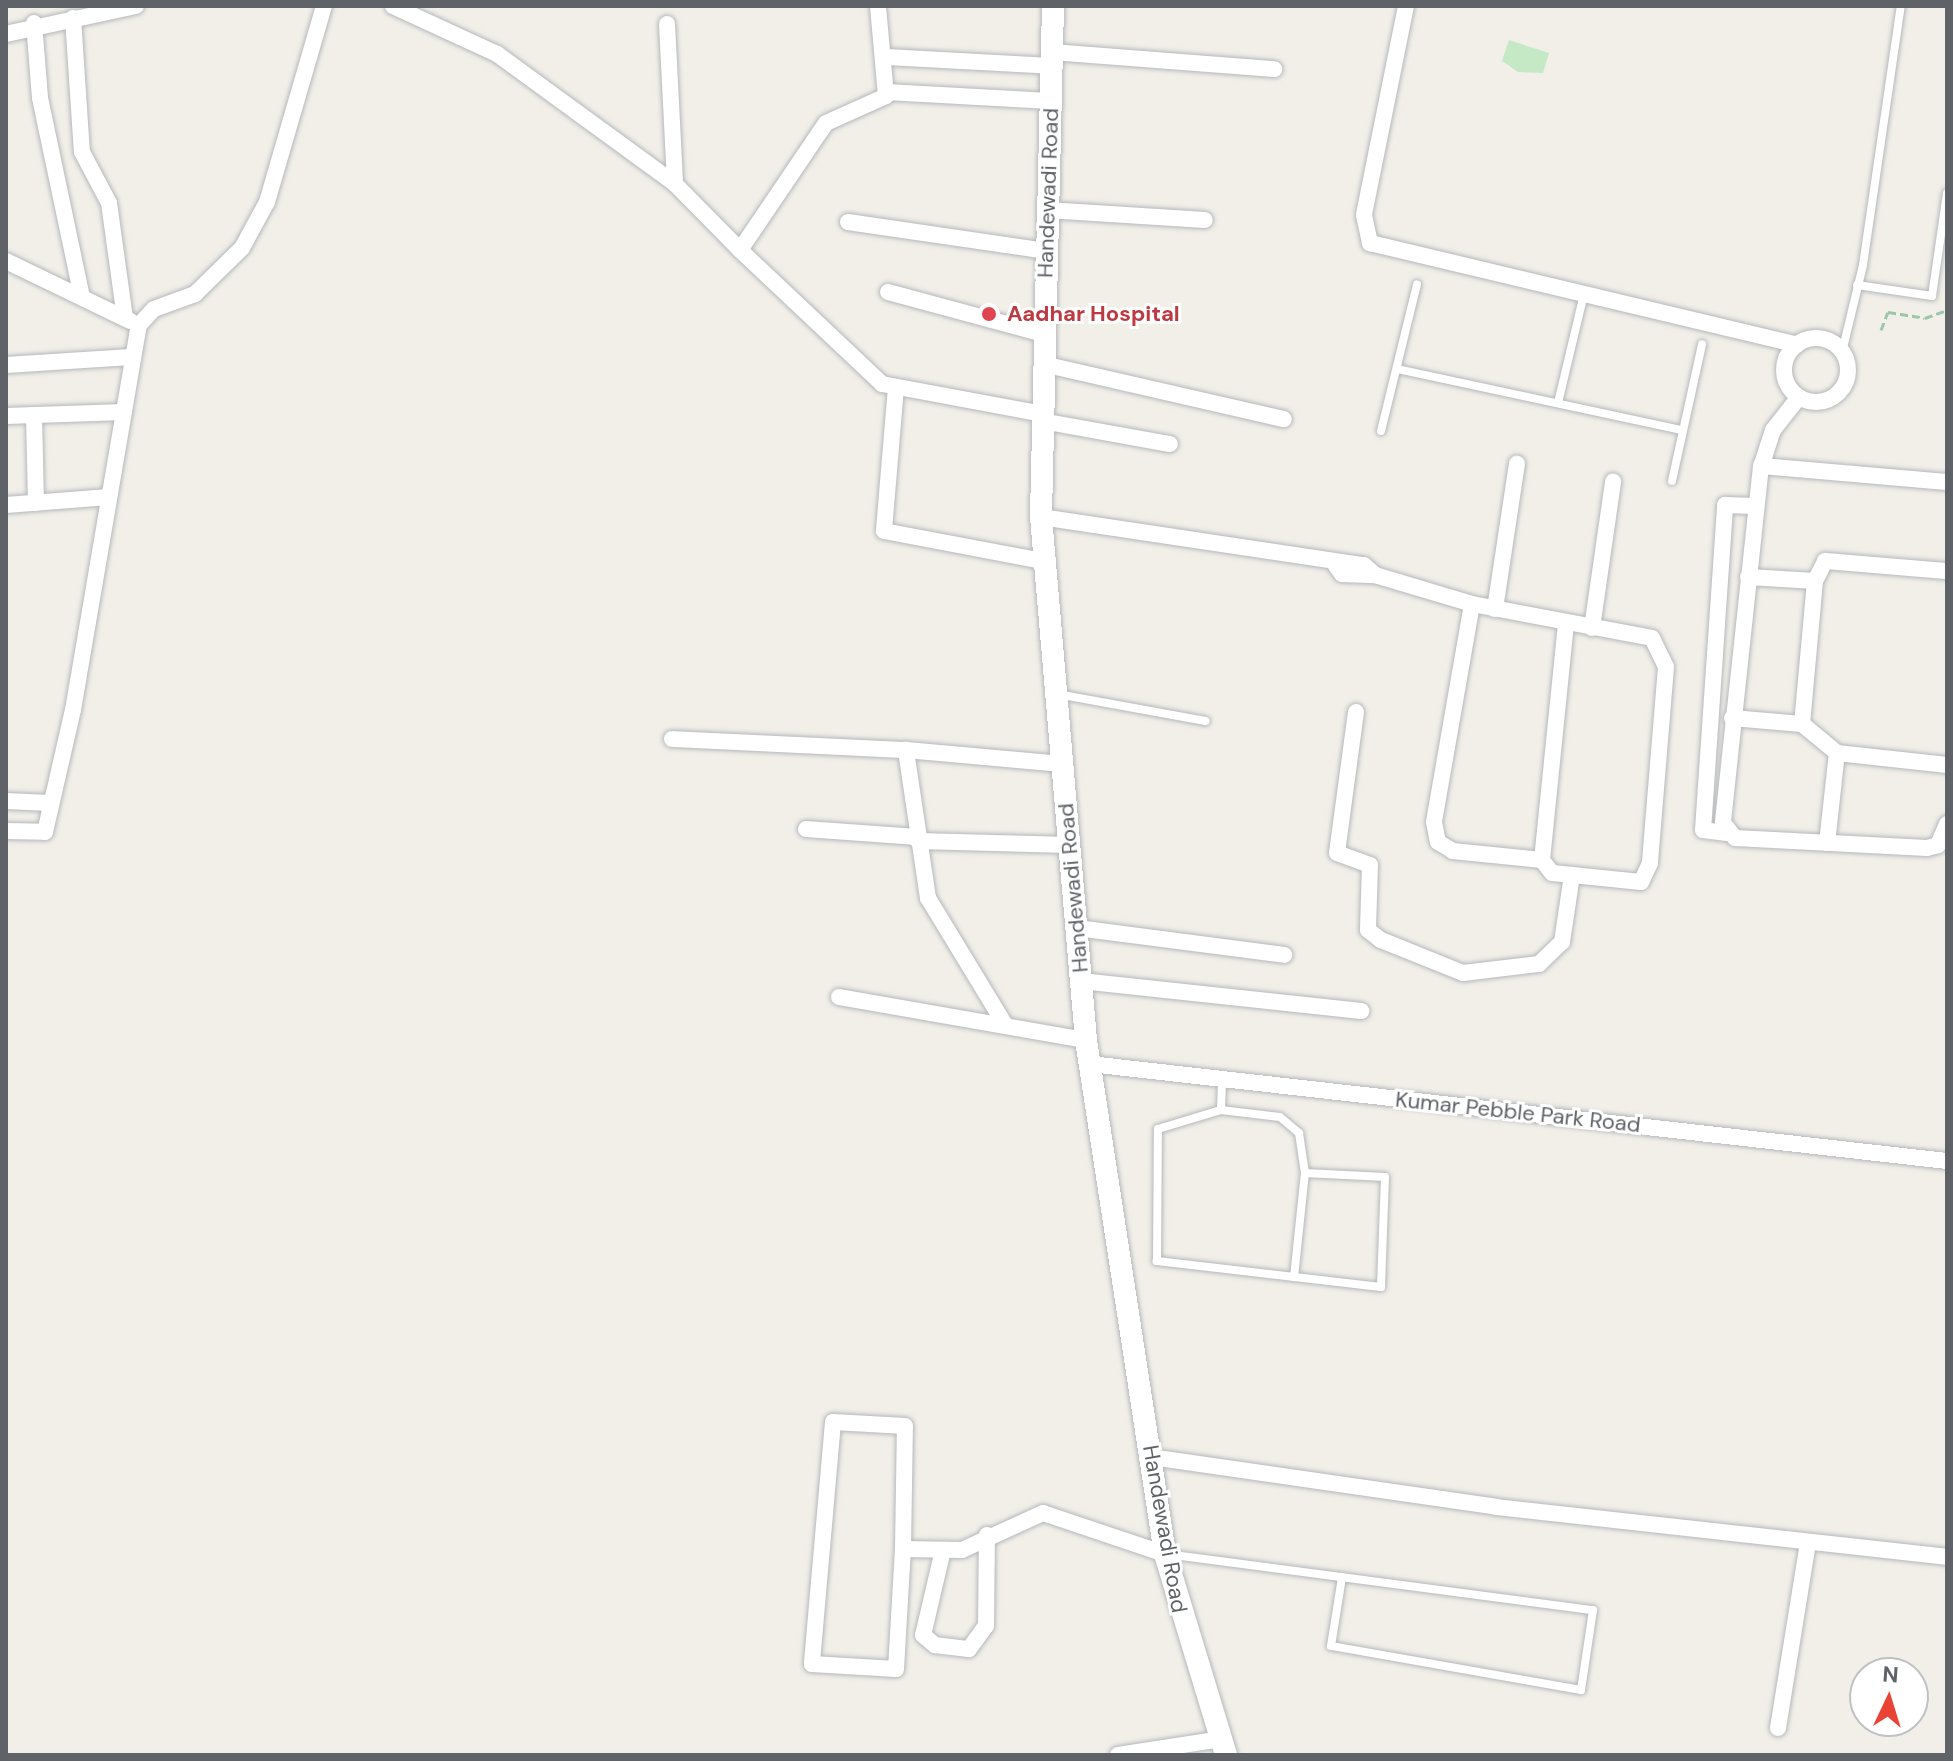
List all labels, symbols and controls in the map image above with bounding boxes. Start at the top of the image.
street label: Handewadi Road [1032,108,1064,278]
place label: Aadhar Hospital [1007,301,1180,327]
marker: Aadhar Hospital [978,303,1000,325]
street label: Handewadi Road [1052,802,1094,974]
street label: Kumar Pebble Park Road [1394,1086,1642,1138]
street label: Handewadi Road [1137,1443,1193,1615]
north arrow [1849,1657,1929,1737]
text: N [1882,1660,1900,1690]

